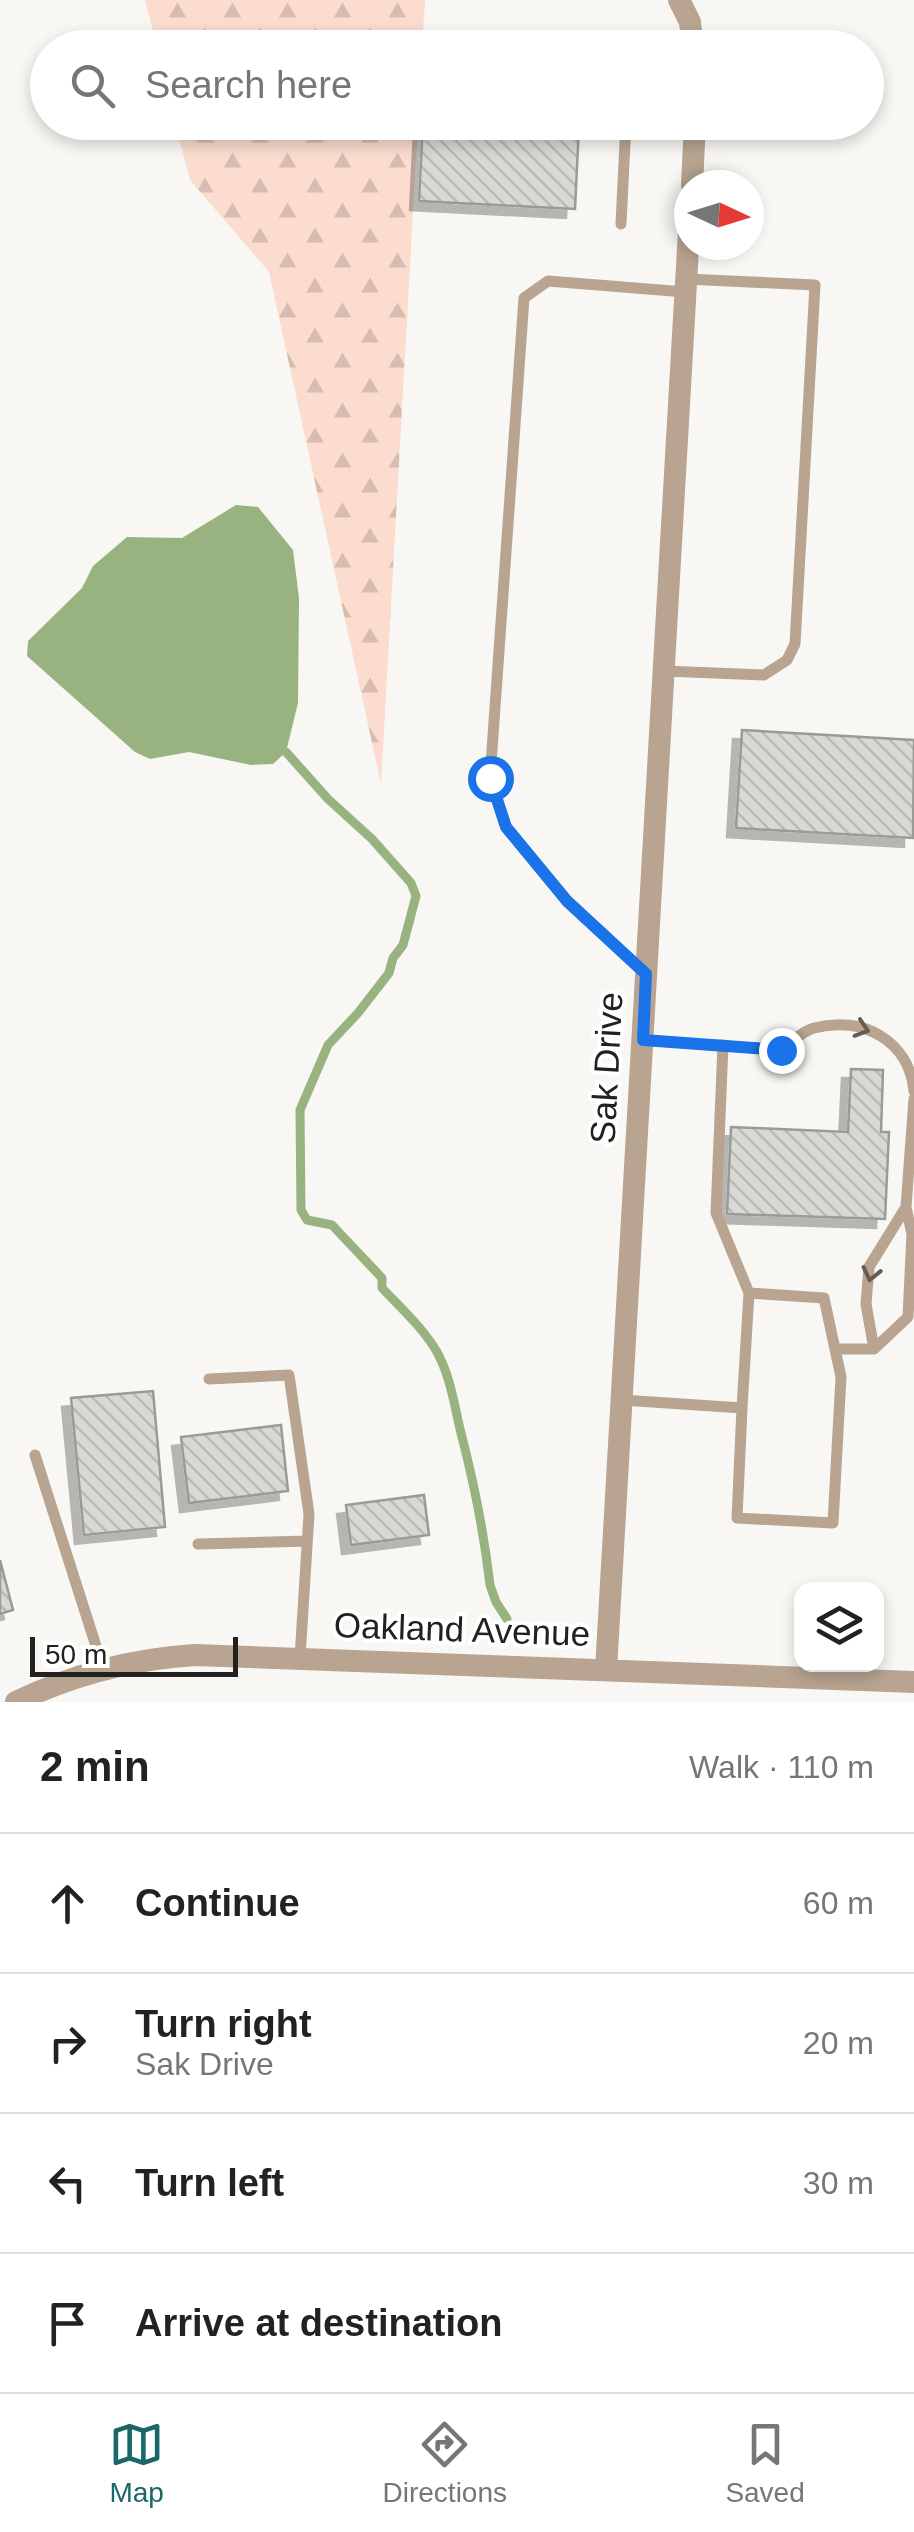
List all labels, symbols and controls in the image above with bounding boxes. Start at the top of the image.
search box [30,30,884,140]
icon: search [65,58,120,113]
text: Search here [145,64,352,106]
north arrow [674,170,764,260]
route start [468,756,514,802]
street label: Sak Drive [583,991,629,1145]
one-way arrow [852,1017,869,1038]
route end [759,1028,805,1074]
one-way arrow [862,1265,883,1282]
map controls [794,1582,884,1672]
button: layers [794,1582,884,1672]
street label: Oakland Avenue [333,1605,591,1653]
scale bar [30,1632,238,1676]
text: 50 m [45,1639,107,1670]
text: 2 min [40,1743,150,1790]
text: Walk · 110 m [689,1749,874,1785]
icon: ahead [40,1876,95,1931]
text: Continue [135,1882,300,1924]
text: 60 m [803,1885,874,1921]
text: Turn right [135,2003,312,2045]
icon: right [40,2016,95,2071]
text: 20 m [803,2025,874,2061]
text: Sak Drive [135,2046,274,2082]
icon: left [40,2156,95,2211]
text: Turn left [135,2162,284,2204]
text: 30 m [803,2165,874,2201]
icon: arrive [40,2296,95,2351]
text: Arrive at destination [135,2302,502,2344]
tab: Map [109,2417,164,2509]
tab: Directions [383,2417,507,2509]
tab: Saved [725,2417,805,2509]

